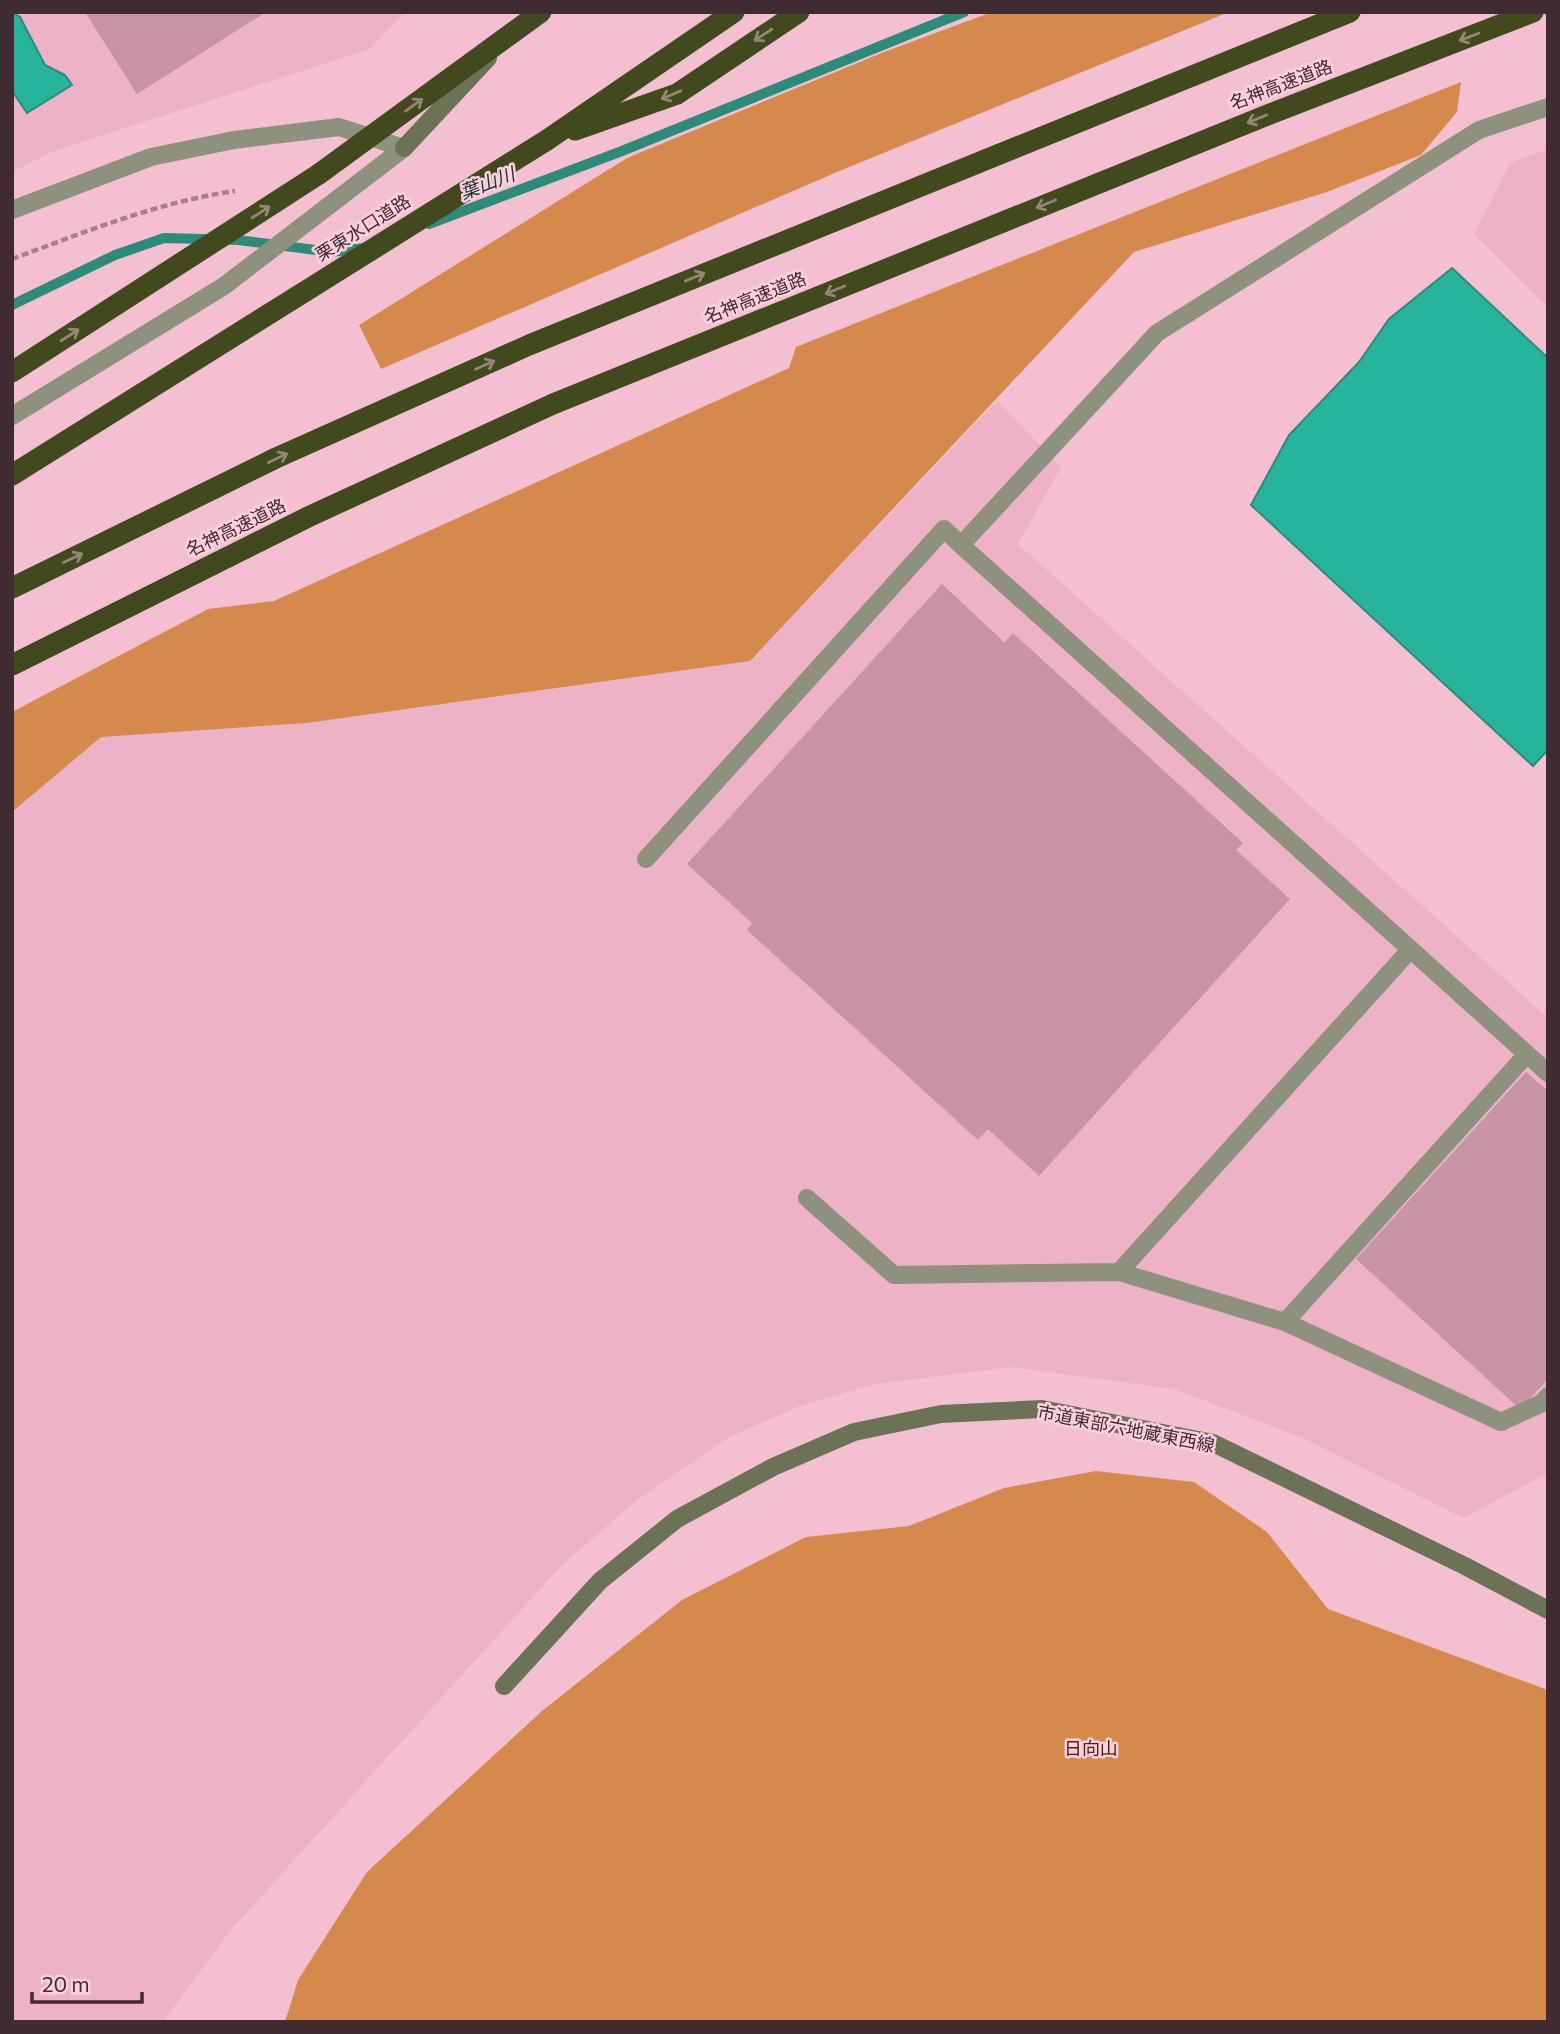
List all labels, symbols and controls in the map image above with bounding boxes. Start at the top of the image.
one-way arrow [754,29,774,43]
one-way arrow [1459,31,1481,44]
street label: 名神高速道路 [1226,54,1335,114]
one-way arrow [661,89,682,102]
one-way arrow [404,98,423,112]
one-way arrow [1247,113,1268,126]
water label: 葉山川 [456,161,519,203]
street label: 栗東水口道路 [311,189,414,265]
one-way arrow [1036,199,1058,212]
one-way arrow [251,204,270,219]
street label: 名神高速道路 [700,267,809,328]
one-way arrow [684,270,706,283]
one-way arrow [825,284,847,297]
one-way arrow [59,327,79,341]
one-way arrow [474,358,496,371]
one-way arrow [267,450,288,464]
street label: 名神高速道路 [182,494,289,561]
one-way arrow [62,550,83,564]
street label: 市道東部六地蔵東西線 [1036,1400,1217,1456]
park label: 日向山 [1064,1737,1118,1759]
scale bar [32,1960,142,2004]
text: 20 m [42,1971,90,1996]

